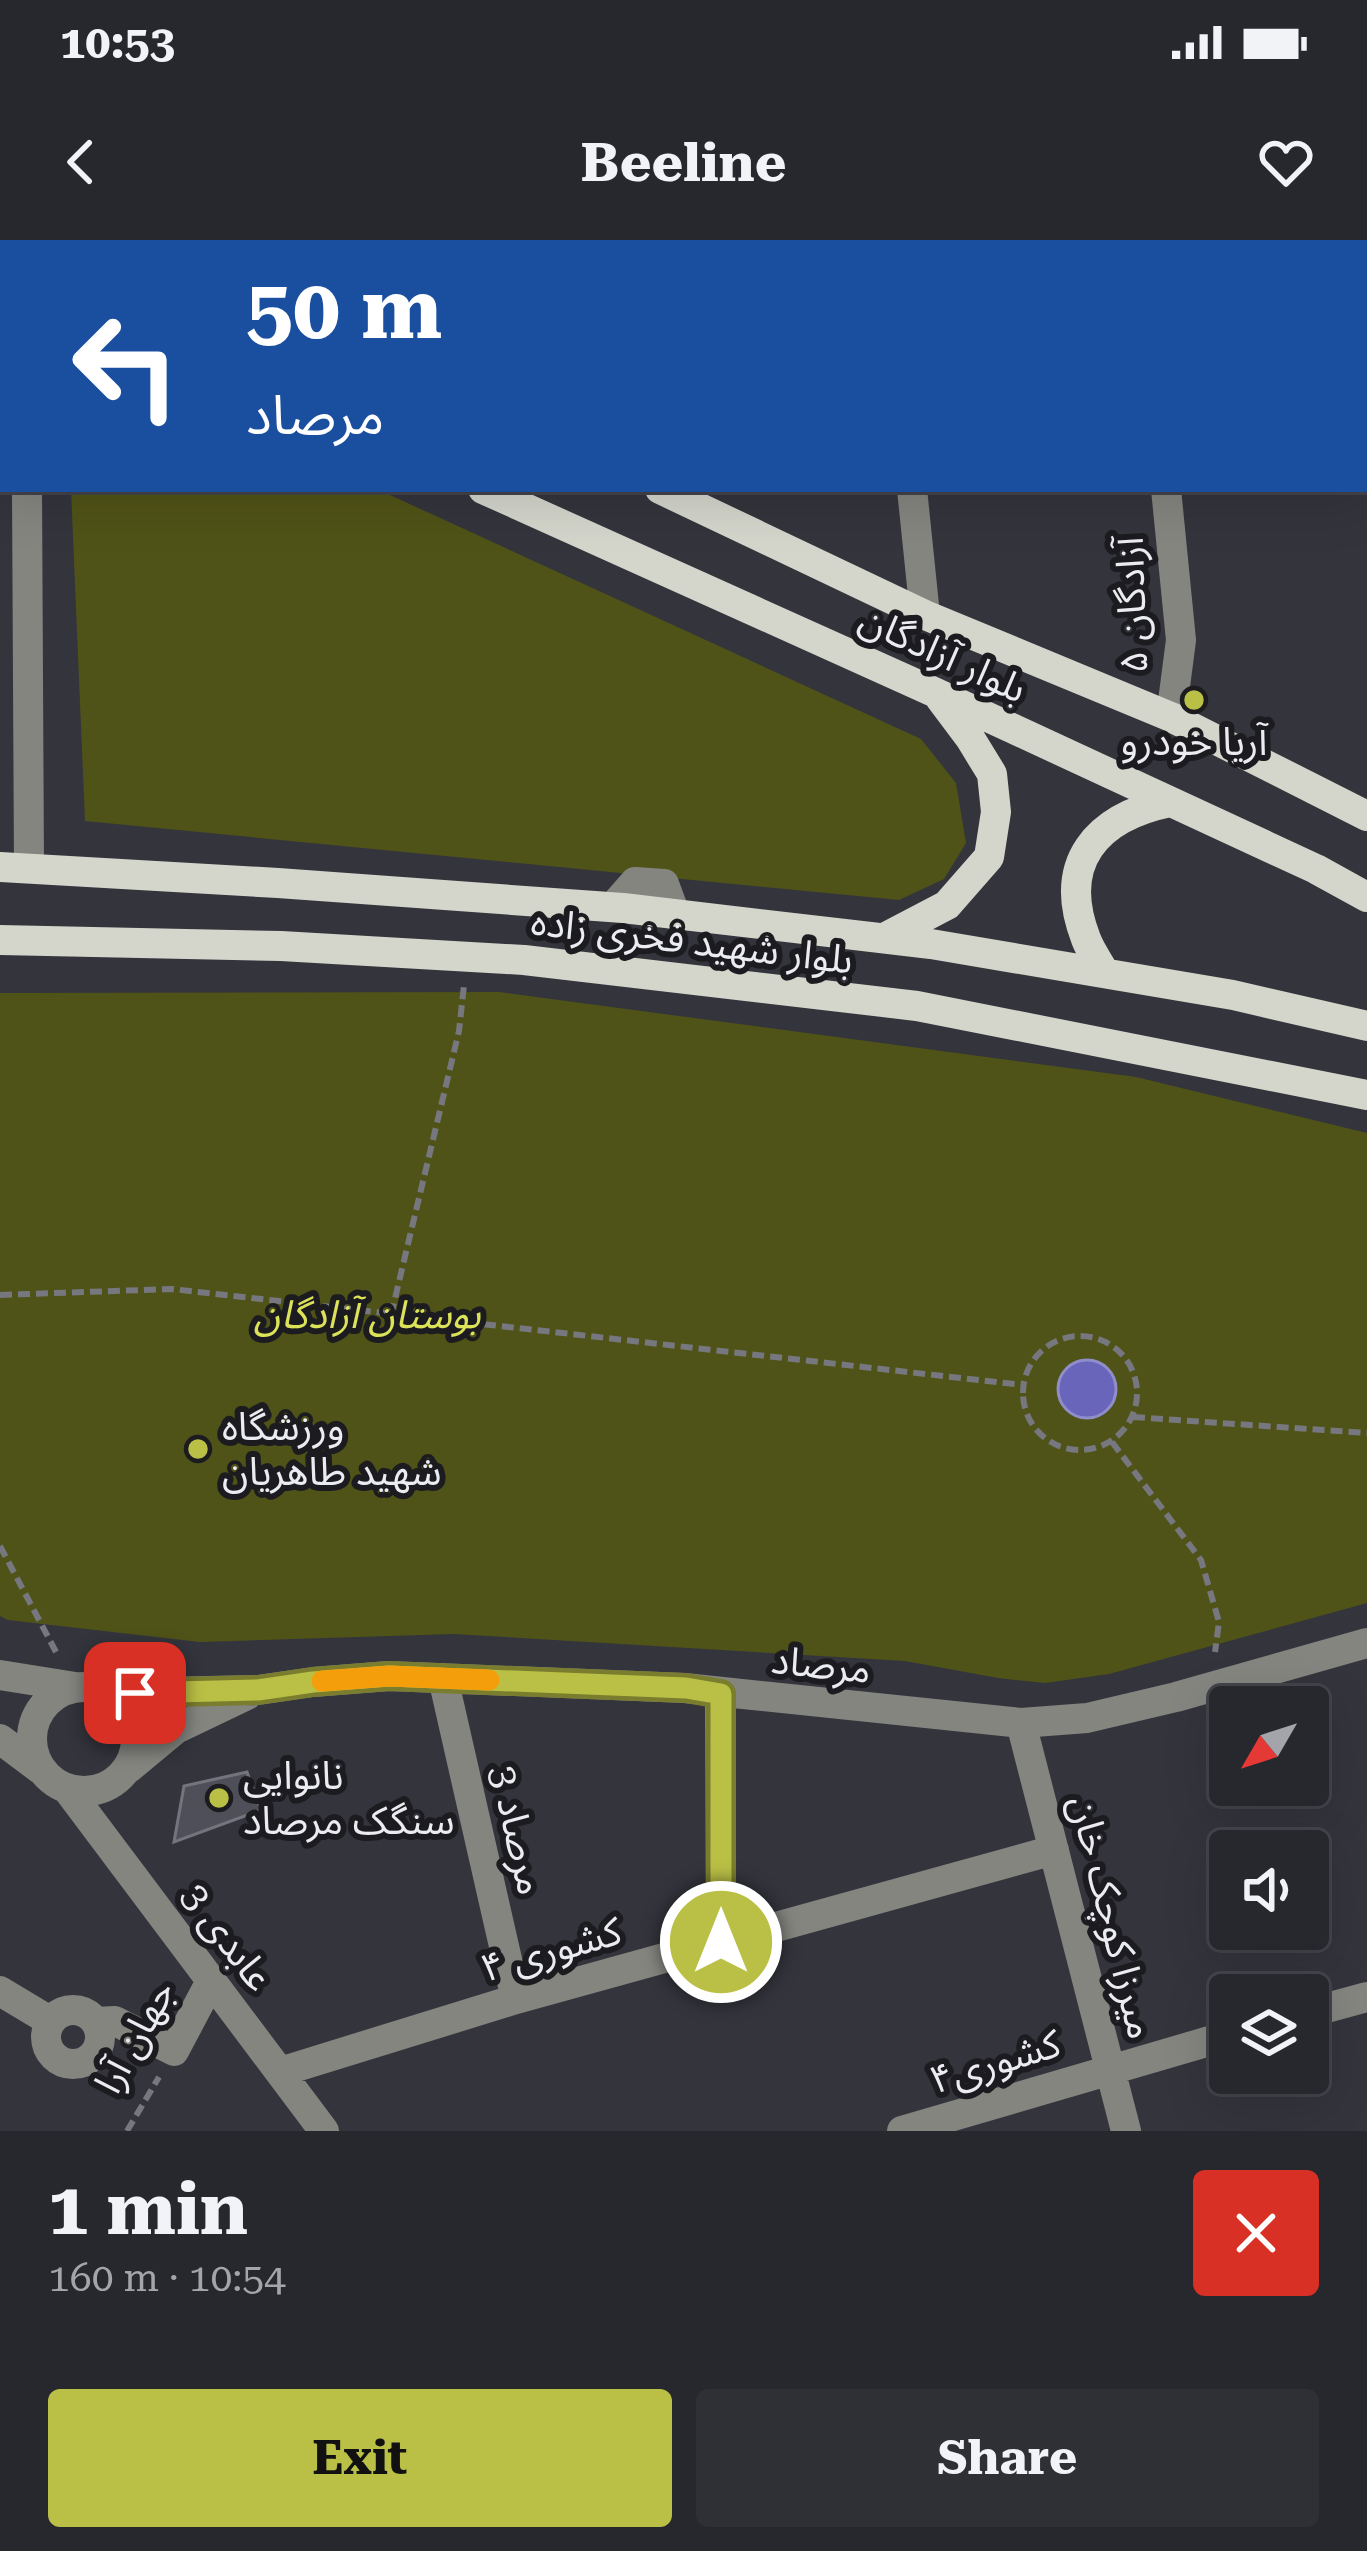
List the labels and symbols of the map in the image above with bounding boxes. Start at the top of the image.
street label: آزادگان ۵ [1107,534,1157,674]
street label: بلوار آزادگان [852,595,1034,713]
marker: آریا خودرو [1181,687,1207,713]
place label: آریا خودرو [1121,719,1269,765]
street label: بلوار شهید فخری زاده [528,898,856,984]
park label: بوستان آزادگان [254,1292,481,1338]
place label: ورزشگاه شهید طاهریان [222,1404,442,1495]
marker: ورزشگاه شهید طاهریان [185,1436,211,1462]
street label: مرصاد [769,1637,873,1693]
pin [84,1642,186,1744]
north arrow [1209,1686,1329,1806]
place label: نانوایی سنگک مرصاد [243,1753,455,1844]
street label: مرصاد 3 [480,1761,554,1899]
marker: نانوایی سنگک مرصاد [206,1785,232,1811]
street label: میرزا کوچک خان [1057,1790,1164,2044]
street label: عابدی 3 [171,1874,283,2000]
position arrow [658,1879,784,2005]
street label: کشوری ۴ [476,1908,627,1992]
street label: جهان آرا [85,1972,185,2102]
street label: کشوری۴ [924,2020,1067,2104]

